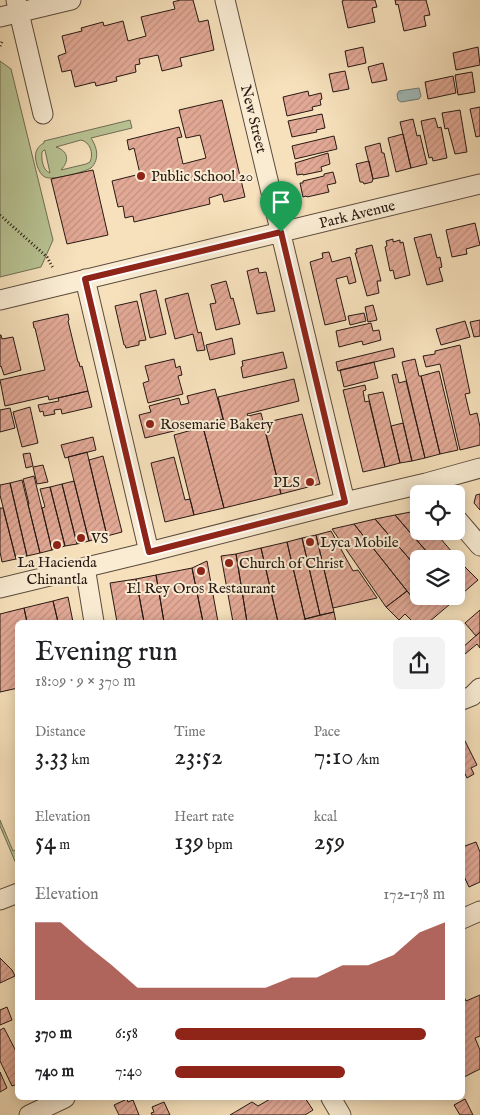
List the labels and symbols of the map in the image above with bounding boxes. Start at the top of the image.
street label: New Street [236,83,271,155]
place label: Public School 20 [151,167,253,186]
marker: Public School 20 [135,170,147,182]
pin [260,181,302,232]
street label: Park Avenue [317,196,397,233]
place label: Rosemarie Bakery [160,415,274,434]
marker: Rosemarie Bakery [144,418,156,430]
place label: PLS [273,473,300,492]
marker: PLS [304,476,316,488]
place label: VS [90,529,109,548]
marker: VS [75,532,87,544]
place label: Lyca Mobile [320,533,399,552]
marker: Lyca Mobile [304,536,316,548]
marker: La Hacienda Chinantla [51,539,63,551]
place label: La Hacienda Chinantla [17,553,97,589]
place label: Church of Christ [239,554,344,573]
marker: Church of Christ [223,557,235,569]
marker: El Rey Oros Restaurant [195,565,207,577]
place label: El Rey Oros Restaurant [126,579,276,598]

